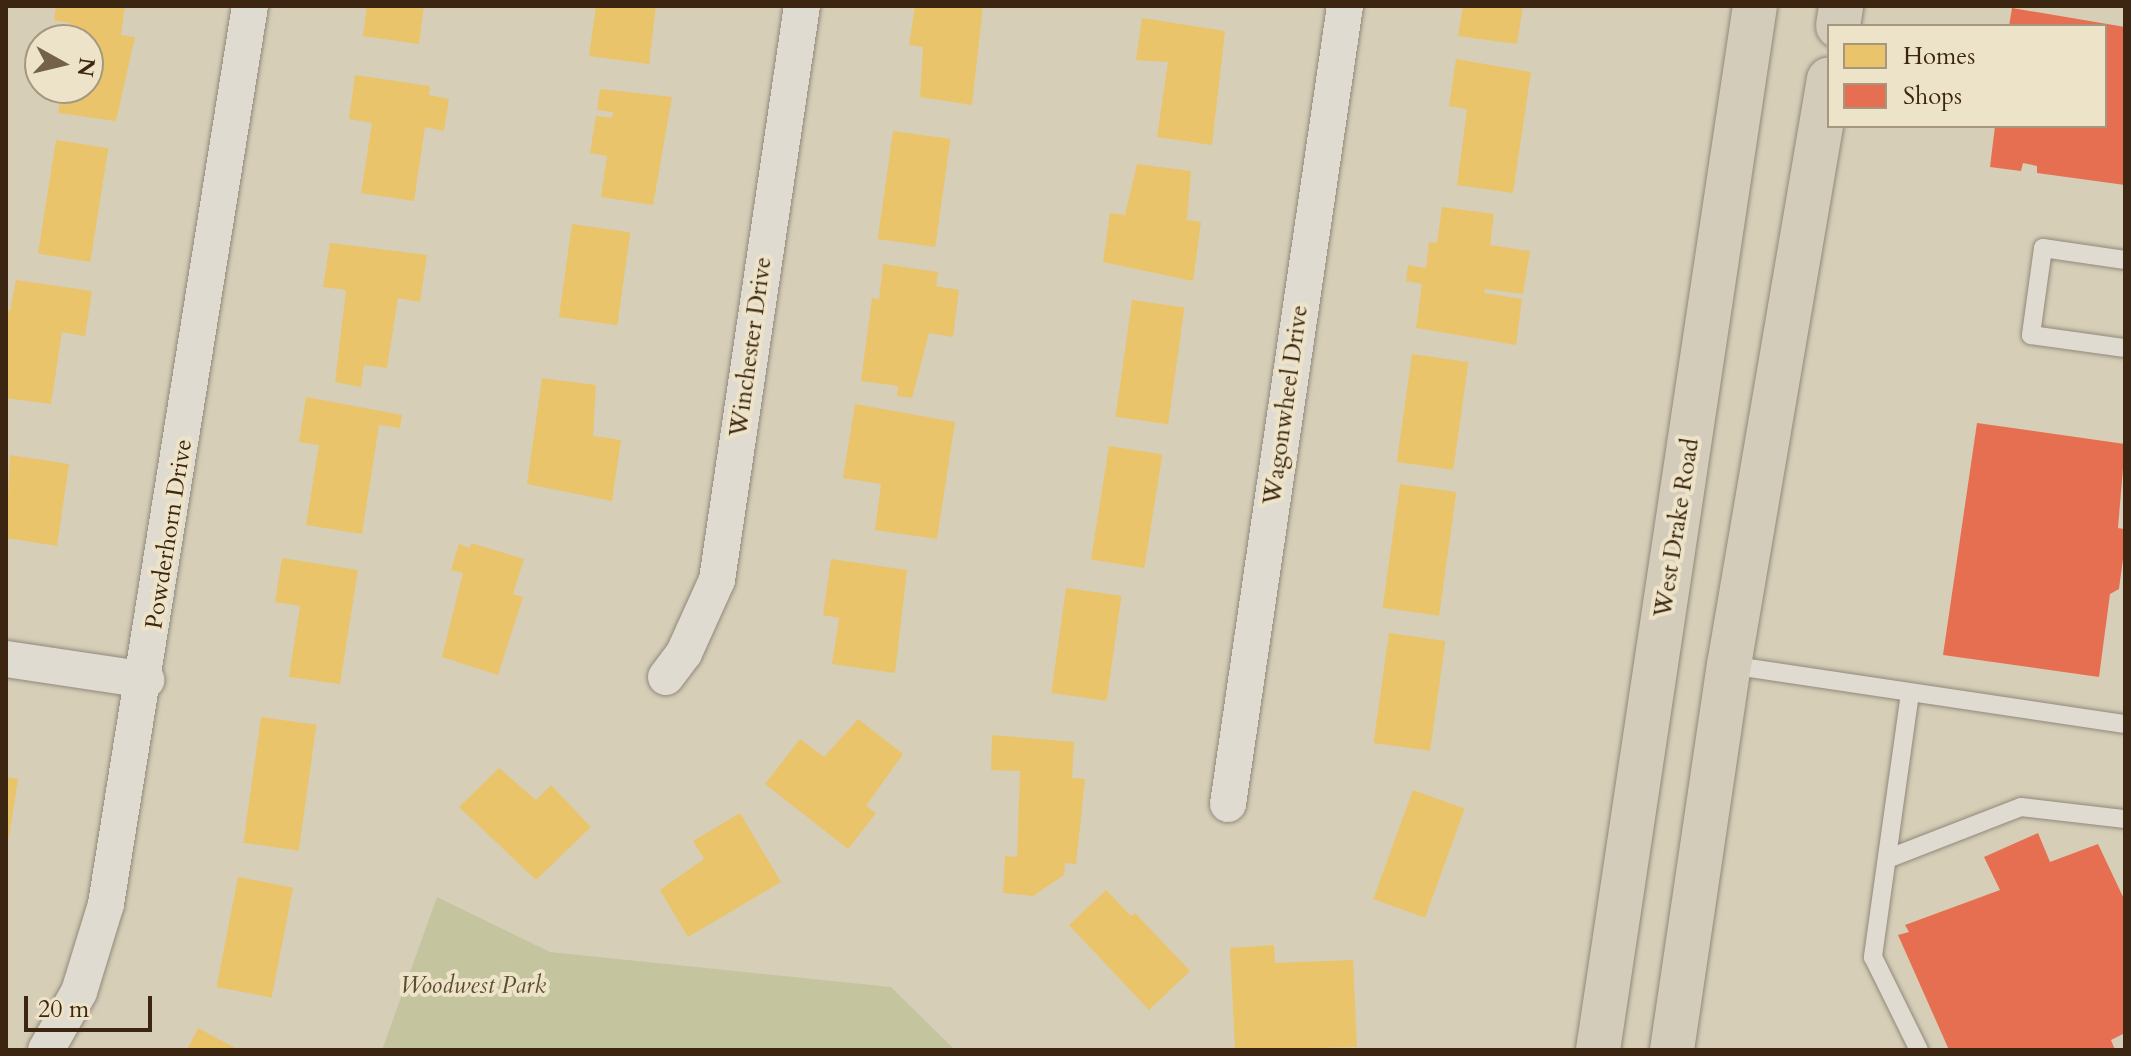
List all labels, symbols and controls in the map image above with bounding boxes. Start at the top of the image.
north arrow [24,24,104,104]
legend [1827,24,2107,128]
text: Homes [1903,40,1975,73]
text: N [70,56,102,79]
text: Shops [1903,80,1962,113]
street label: Winchester Drive [724,255,778,439]
street label: Wagonwheel Drive [1258,303,1314,507]
street label: West Drake Road [1649,436,1705,620]
street label: Powderhorn Drive [140,437,198,631]
park label: Woodwest Park [400,972,546,1000]
scale bar [28,980,156,1030]
text: 20 m [38,993,89,1026]

